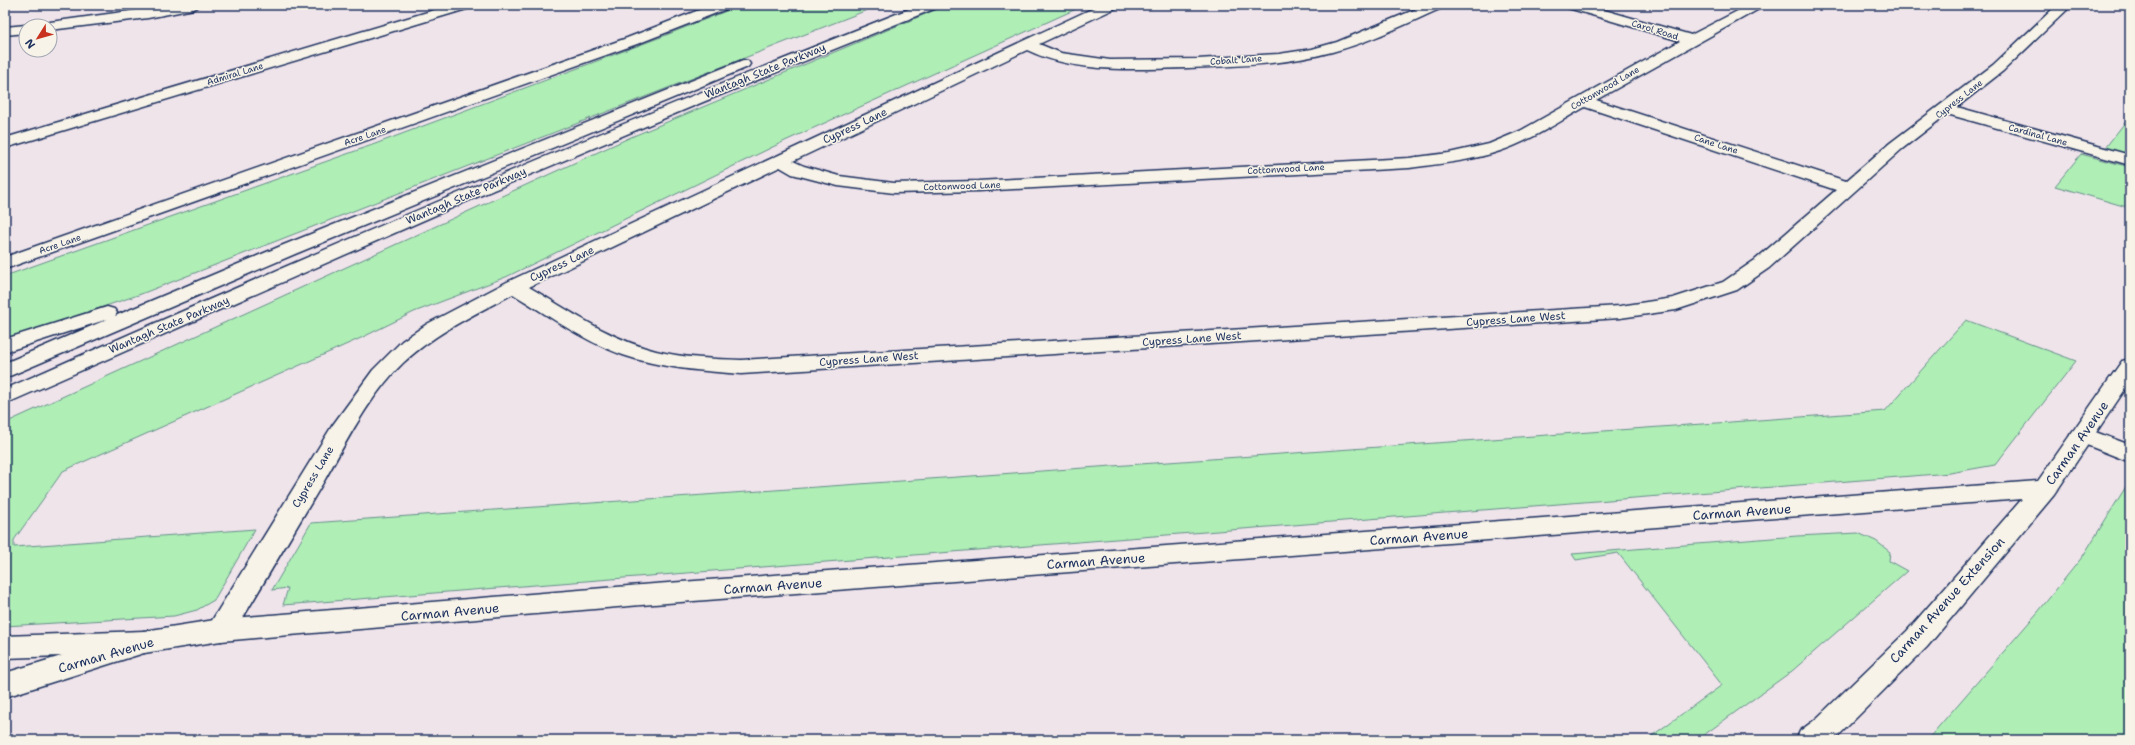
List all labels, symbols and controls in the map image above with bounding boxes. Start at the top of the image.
street label: Carol Road [1630,17,1680,43]
north arrow [18,18,58,58]
text: N [22,35,39,52]
street label: Wantagh State Parkway [702,40,828,102]
street label: Cobalt Lane [1210,52,1262,68]
street label: Admiral Lane [205,60,265,88]
street label: Cottonwood Lane [1569,63,1641,113]
street label: Cypress Lane [1933,77,1985,121]
street label: Cypress Lane [820,105,890,147]
street label: Cardinal Lane [2007,121,2069,149]
street label: Acre Lane [342,123,388,149]
street label: Cane Lane [1692,131,1740,157]
street label: Cottonwood Lane [1247,161,1325,177]
street label: Wantagh State Parkway [403,164,529,228]
street label: Cottonwood Lane [923,179,1001,193]
street label: Acre Lane [37,231,83,257]
street label: Cypress Lane [527,243,597,285]
street label: Wantagh State Parkway [106,293,232,357]
street label: Cypress Lane West [1466,308,1566,330]
street label: Cypress Lane West [1142,328,1242,350]
street label: Cypress Lane West [819,348,919,370]
street label: Carman Avenue [2042,398,2112,488]
street label: Cypress Lane [289,443,337,511]
street label: Carman Avenue [1692,500,1792,524]
street label: Carman Avenue [1369,525,1469,549]
street label: Carman Avenue Extension [1886,533,2008,667]
street label: Carman Avenue [1046,549,1146,573]
street label: Carman Avenue [723,574,823,598]
street label: Carman Avenue [400,599,500,625]
street label: Carman Avenue [56,633,156,677]

